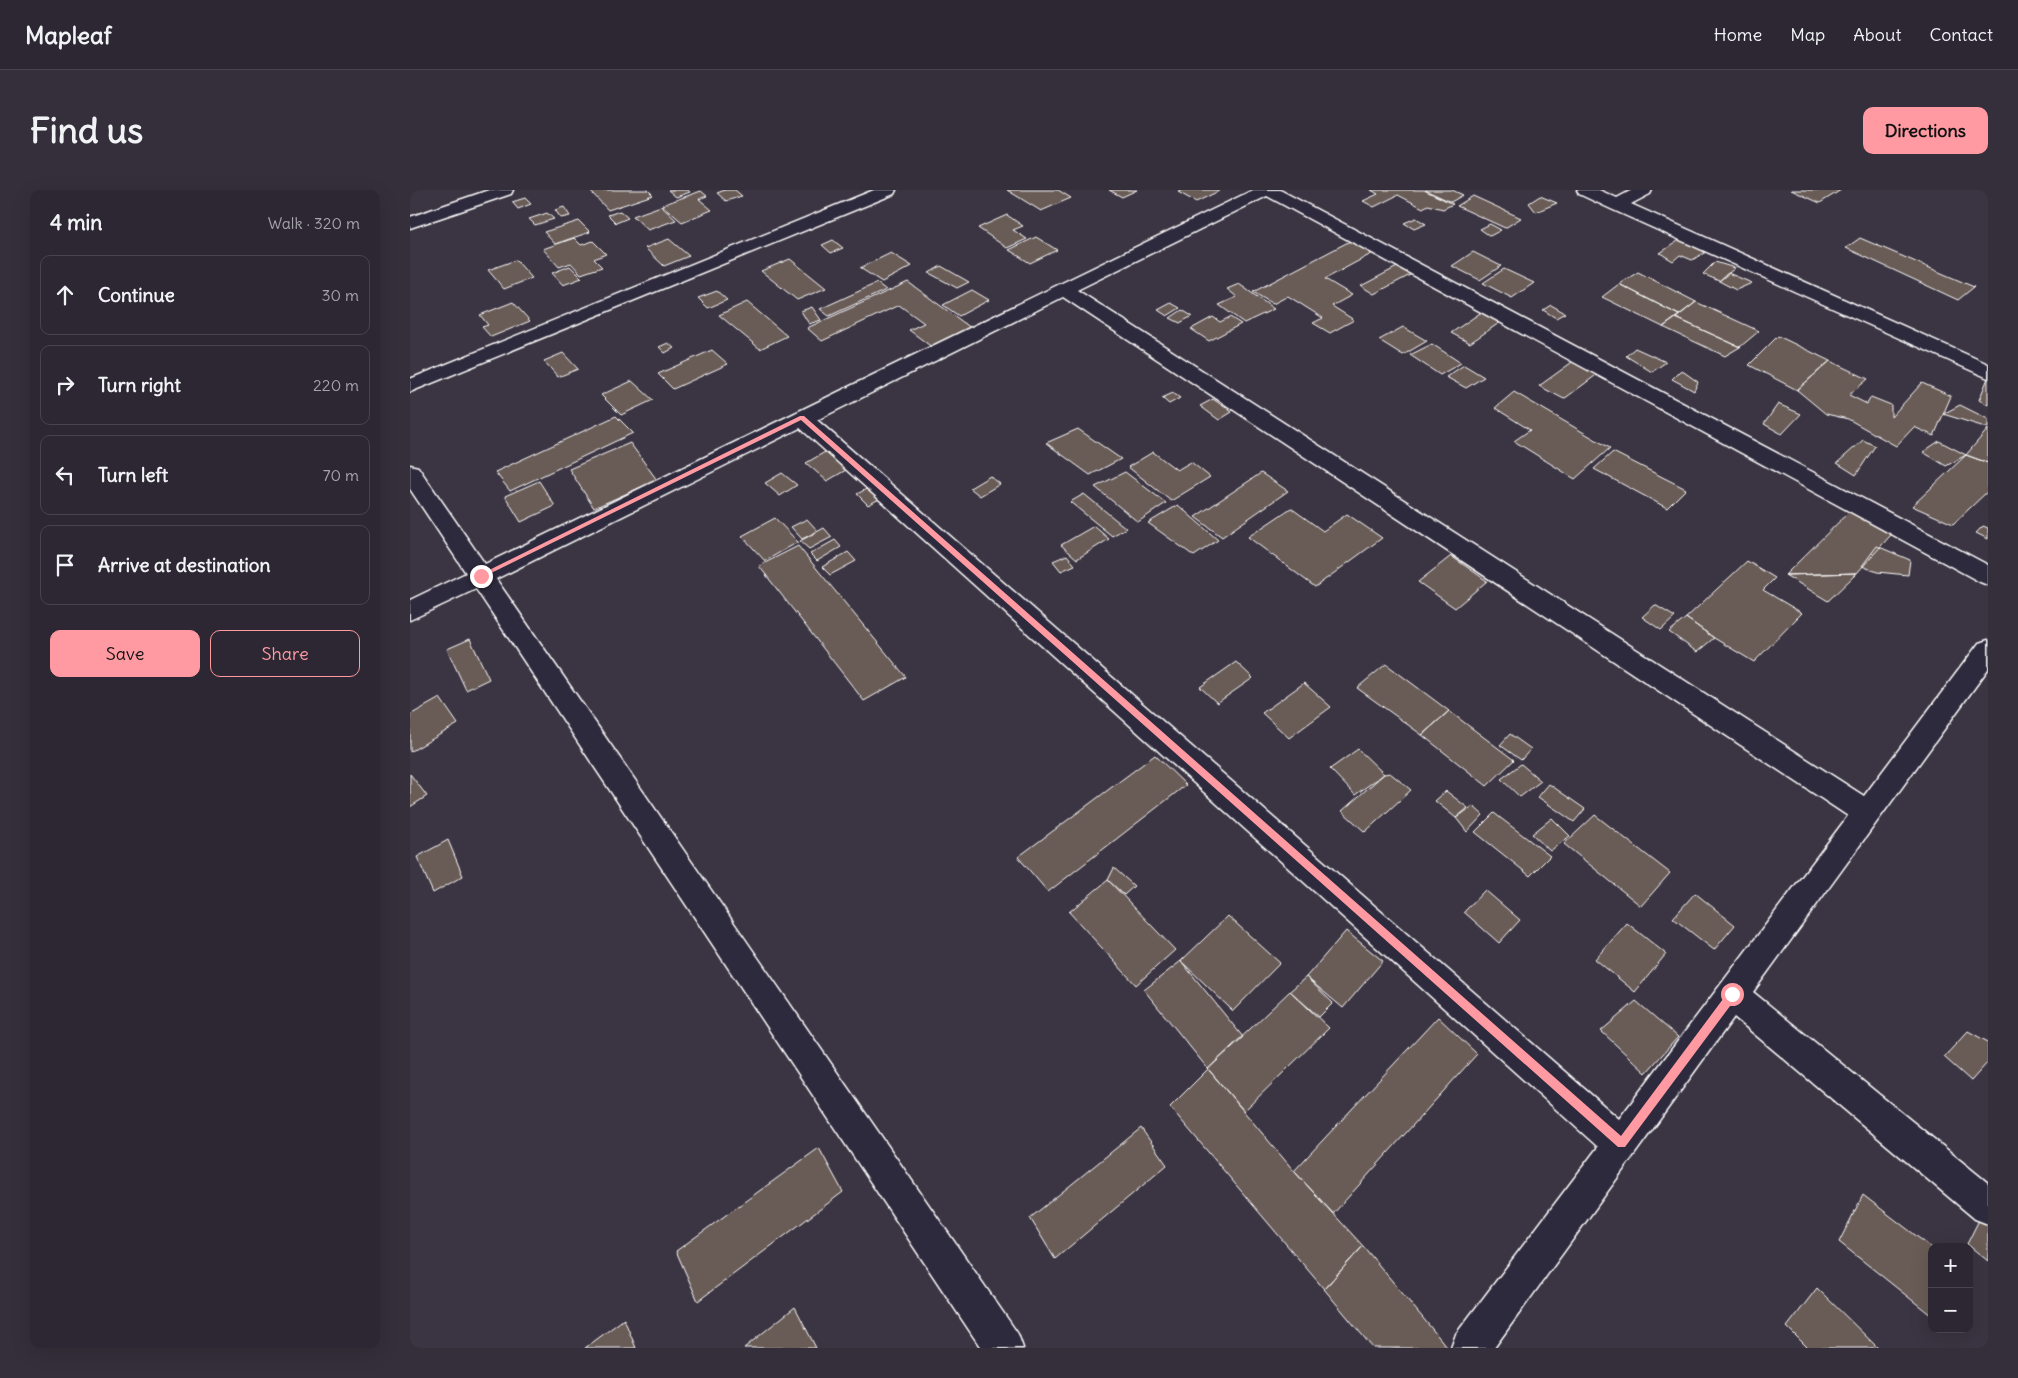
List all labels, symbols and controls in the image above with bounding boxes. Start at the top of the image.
text: Mapleaf [25,20,112,50]
text: Home [1714,23,1762,46]
text: Map [1790,23,1825,46]
text: About [1853,23,1901,46]
text: Contact [1929,23,1993,46]
button: Directions [1863,107,1988,154]
text: Find us [30,108,143,152]
text: 4 min [50,209,102,236]
text: Walk · 320 m [268,213,360,233]
icon: ahead [51,281,79,309]
text: Continue [98,283,175,307]
text: 30 m [322,285,359,305]
icon: right [51,371,79,399]
text: Turn right [98,373,181,397]
text: 220 m [313,375,359,395]
icon: left [51,461,79,489]
text: Turn left [98,463,168,487]
text: 70 m [323,465,359,485]
icon: arrive [51,551,79,579]
text: Arrive at destination [98,553,271,577]
route end [470,565,493,588]
button: Save [50,630,200,677]
button: Share [210,630,360,677]
route start [1721,983,1744,1006]
map controls [1928,1243,1973,1333]
button: + [1928,1243,1973,1288]
button: − [1928,1288,1973,1333]

